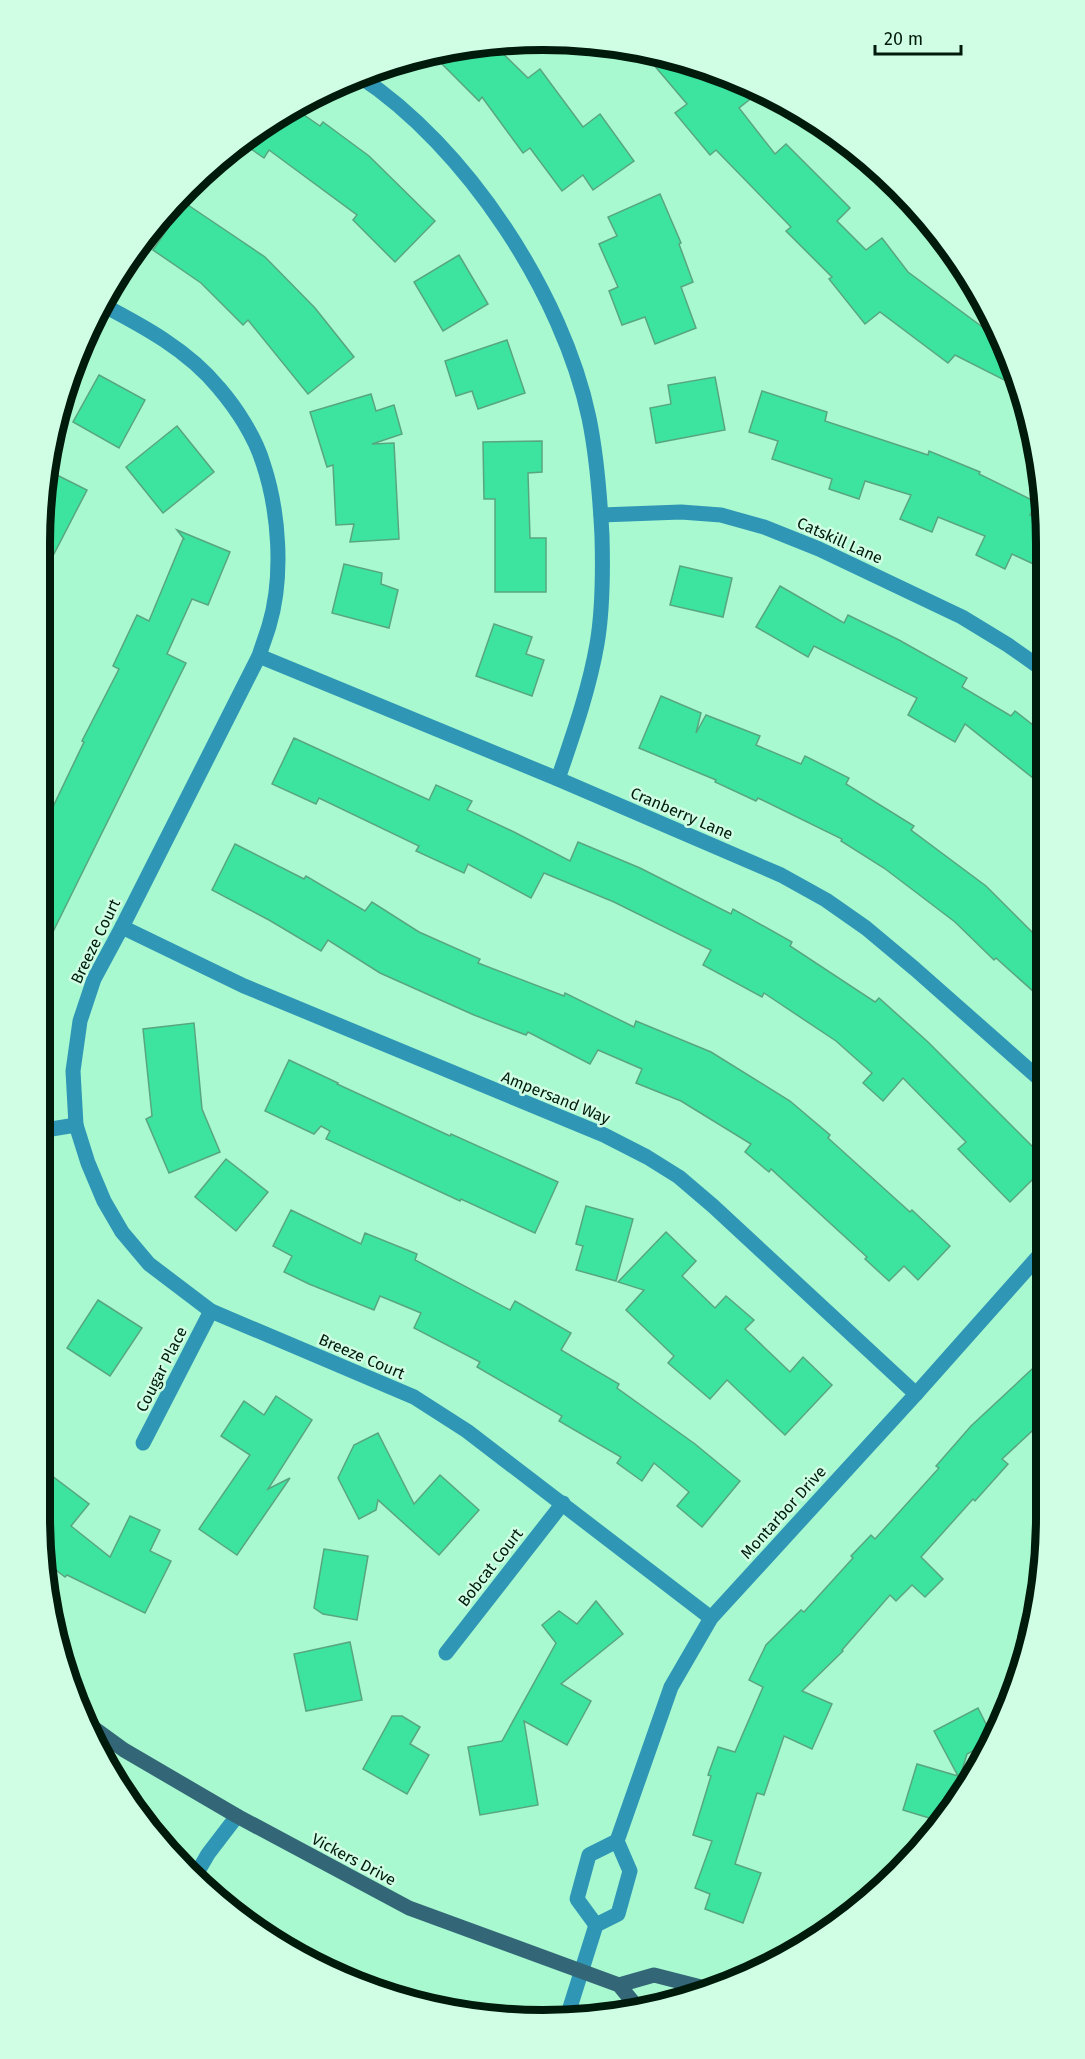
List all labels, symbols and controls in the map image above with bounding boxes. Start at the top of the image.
scale bar [875,18,960,56]
text: 20 m [884,28,923,50]
street label: Catskill Lane [794,513,886,568]
street label: Cranberry Lane [628,783,736,844]
street label: Breeze Court [67,896,124,987]
street label: Ampersand Way [499,1067,613,1128]
street label: Cougar Place [132,1324,191,1415]
street label: Breeze Court [316,1330,408,1383]
street label: Montarbor Drive [737,1462,830,1563]
street label: Bobcat Court [454,1524,527,1610]
street label: Vickers Drive [308,1829,399,1890]

